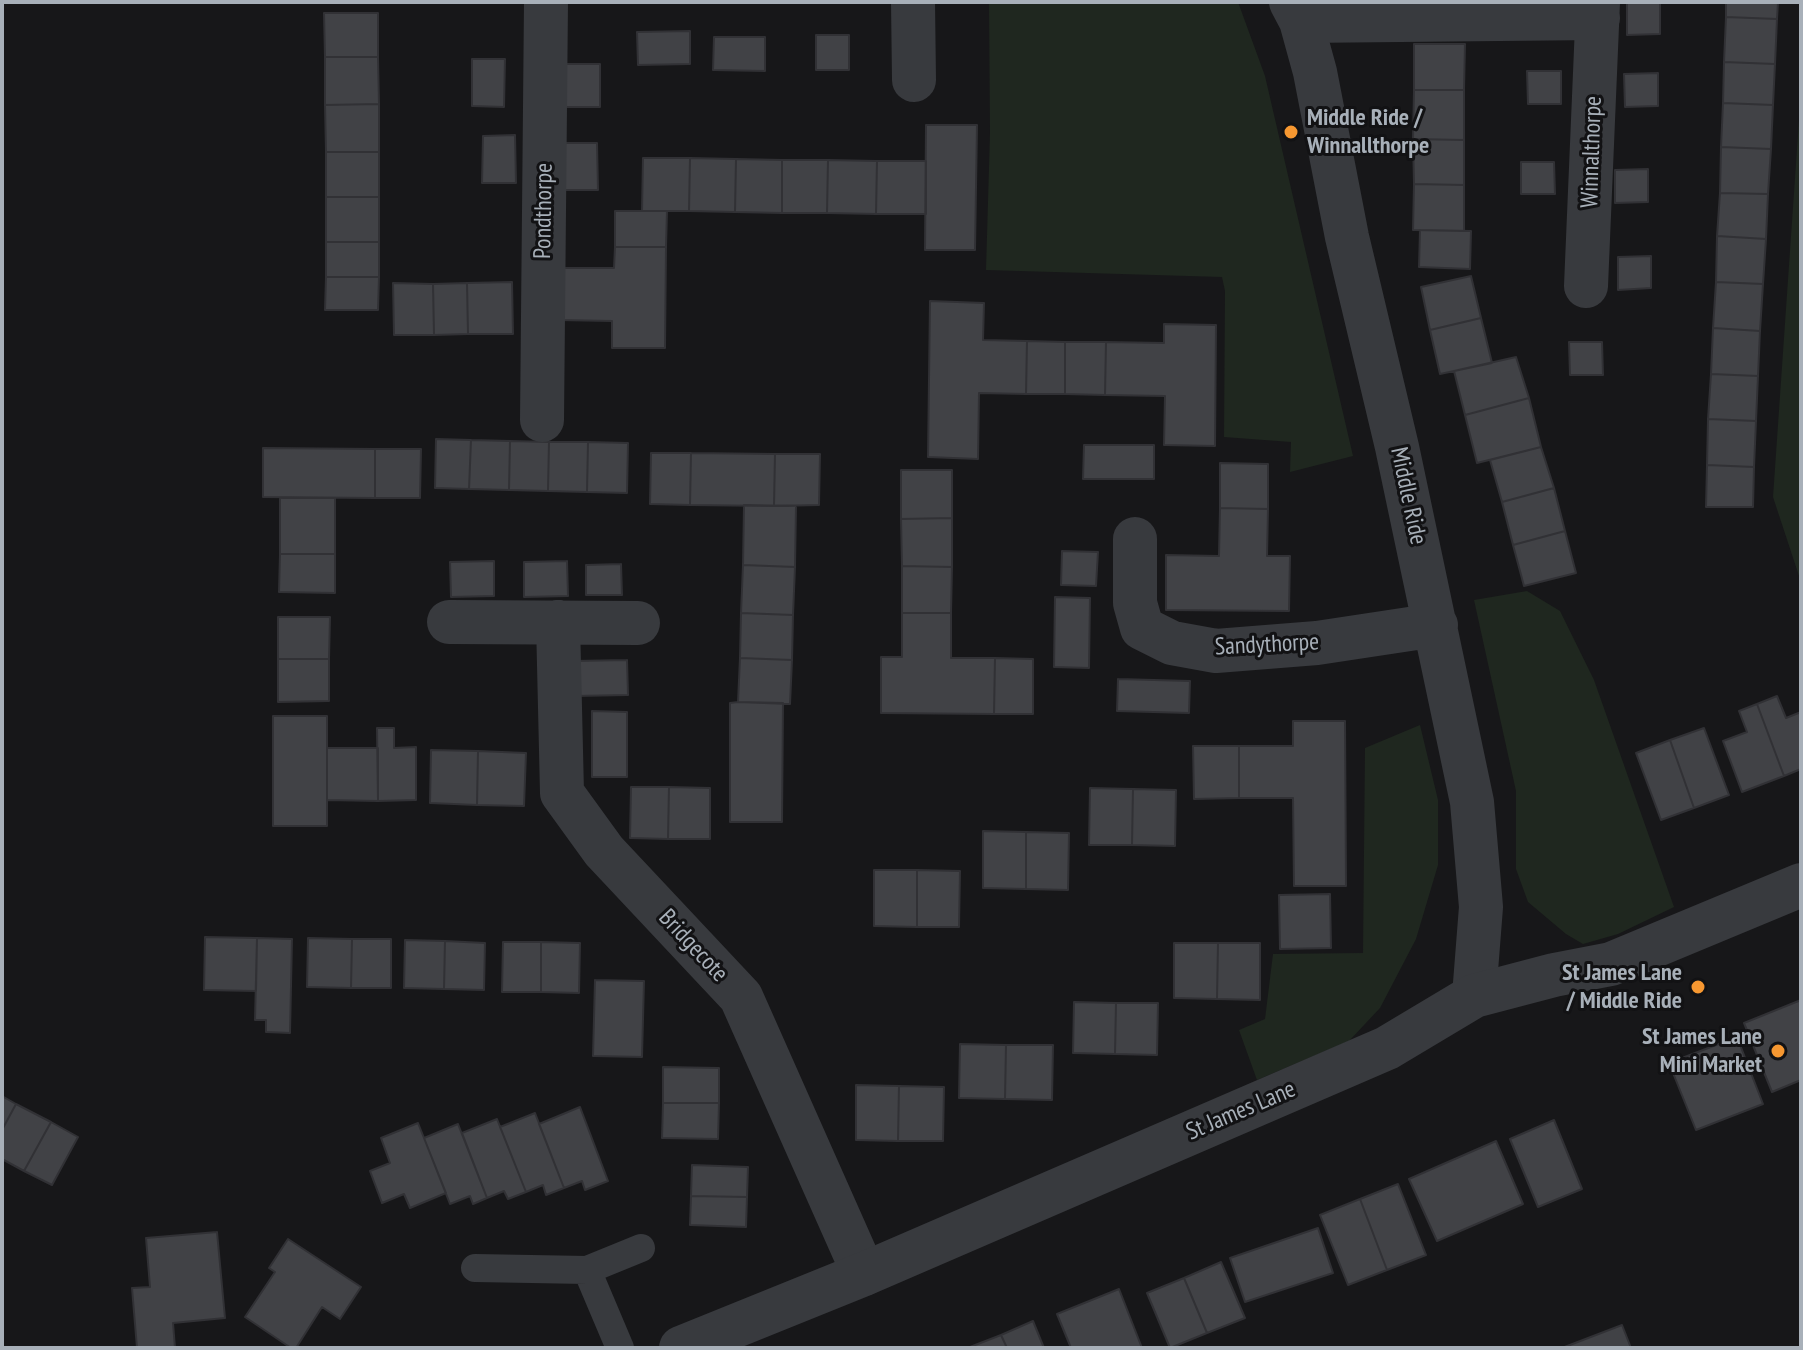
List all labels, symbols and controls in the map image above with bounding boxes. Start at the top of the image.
street label: Winnalthorpe [1576,96,1608,208]
place label: Middle Ride / Winnallthorpe [1307,104,1429,160]
marker: Middle Ride / Winnallthorpe [1282,123,1300,141]
street label: Pondthorpe [529,163,559,259]
street label: Middle Ride [1384,445,1432,547]
street label: Sandythorpe [1214,628,1320,662]
street label: Bridgecote [652,904,734,988]
place label: St James Lane / Middle Ride [1562,959,1682,1015]
marker: St James Lane / Middle Ride [1689,978,1707,996]
place label: St James Lane Mini Market [1642,1023,1762,1079]
marker: St James Lane Mini Market [1769,1042,1787,1060]
street label: St James Lane [1182,1075,1300,1147]

